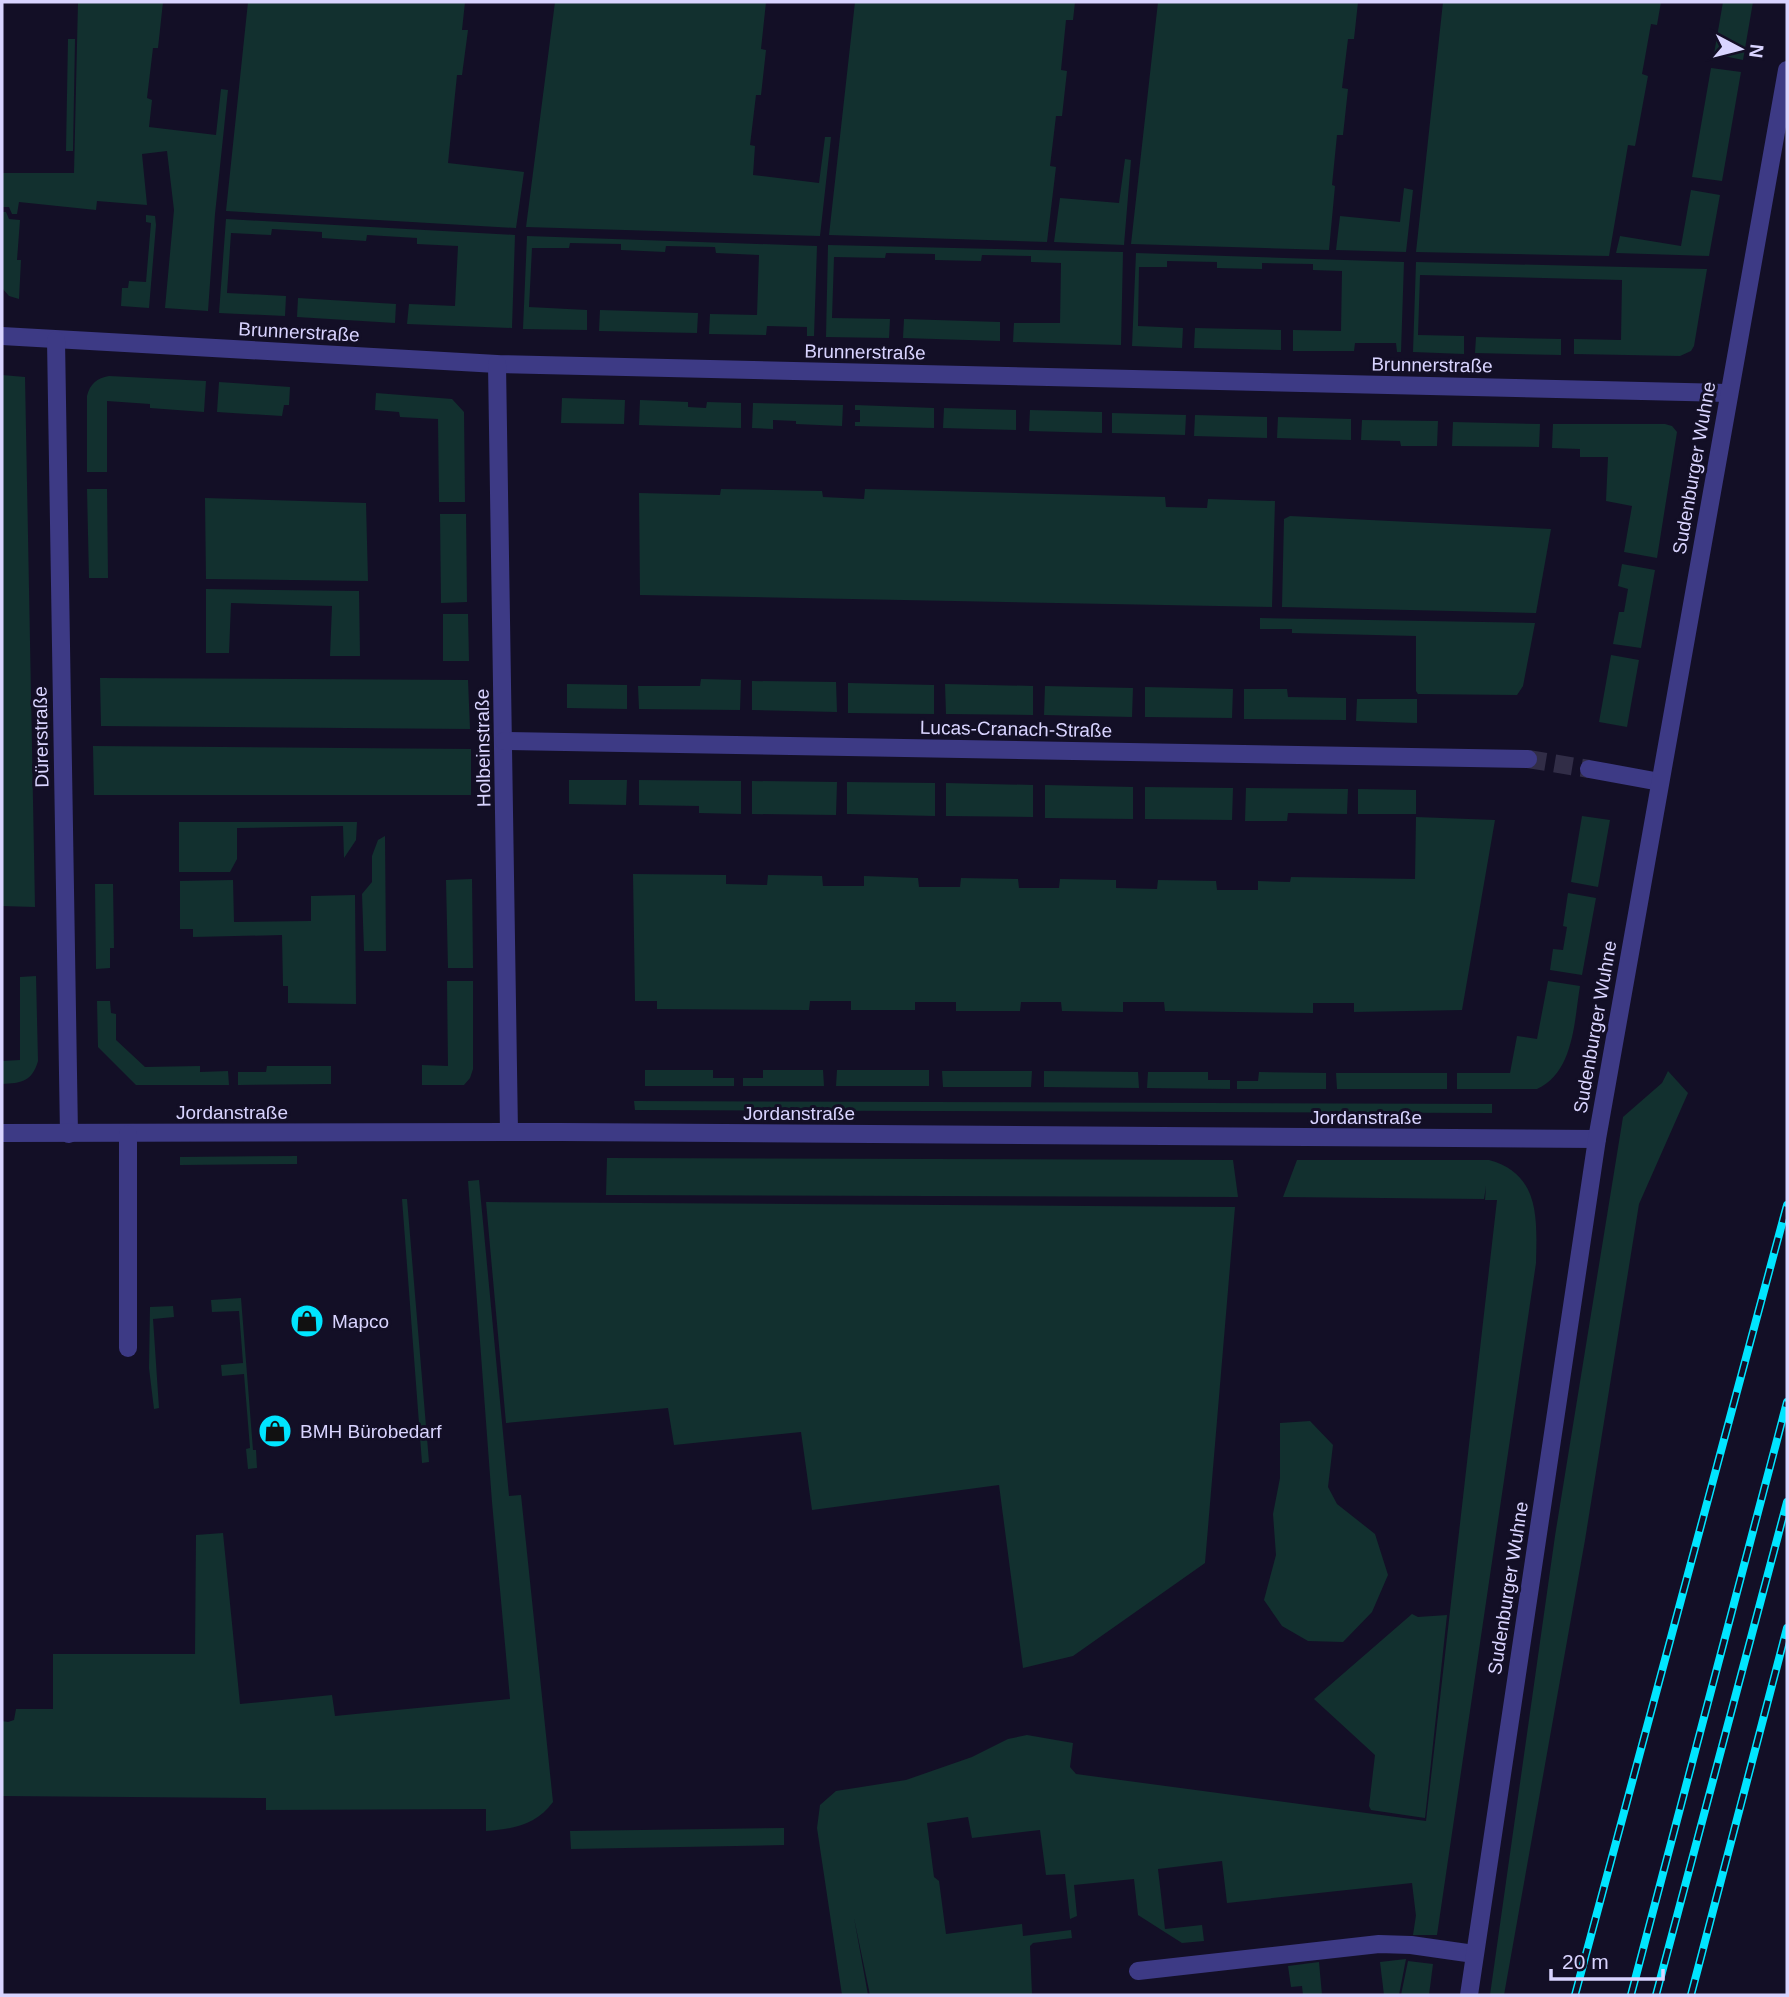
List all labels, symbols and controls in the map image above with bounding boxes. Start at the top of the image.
north arrow [1705,14,1775,84]
text: N [1745,43,1768,59]
street label: Brunnerstraße [238,318,360,346]
street label: Brunnerstraße [804,340,926,364]
street label: Brunnerstraße [1371,353,1493,377]
street label: Sudenburger Wuhne [1668,380,1720,556]
street label: Dürerstraße [30,686,52,788]
street label: Holbeinstraße [471,689,495,807]
street label: Lucas-Cranach-Straße [920,717,1112,741]
street label: Sudenburger Wuhne [1569,939,1621,1115]
street label: Jordanstraße [176,1102,288,1123]
street label: Jordanstraße [743,1103,855,1124]
street label: Jordanstraße [1310,1107,1422,1128]
shop icon: Mapco [288,1302,326,1340]
place label: Mapco [332,1311,389,1332]
shop icon: BMH Bürobedarf [256,1412,294,1450]
place label: BMH Bürobedarf [300,1421,442,1442]
street label: Sudenburger Wuhne [1484,1500,1532,1676]
scale bar [1551,1938,1663,1982]
text: 20 m [1562,1950,1609,1973]

